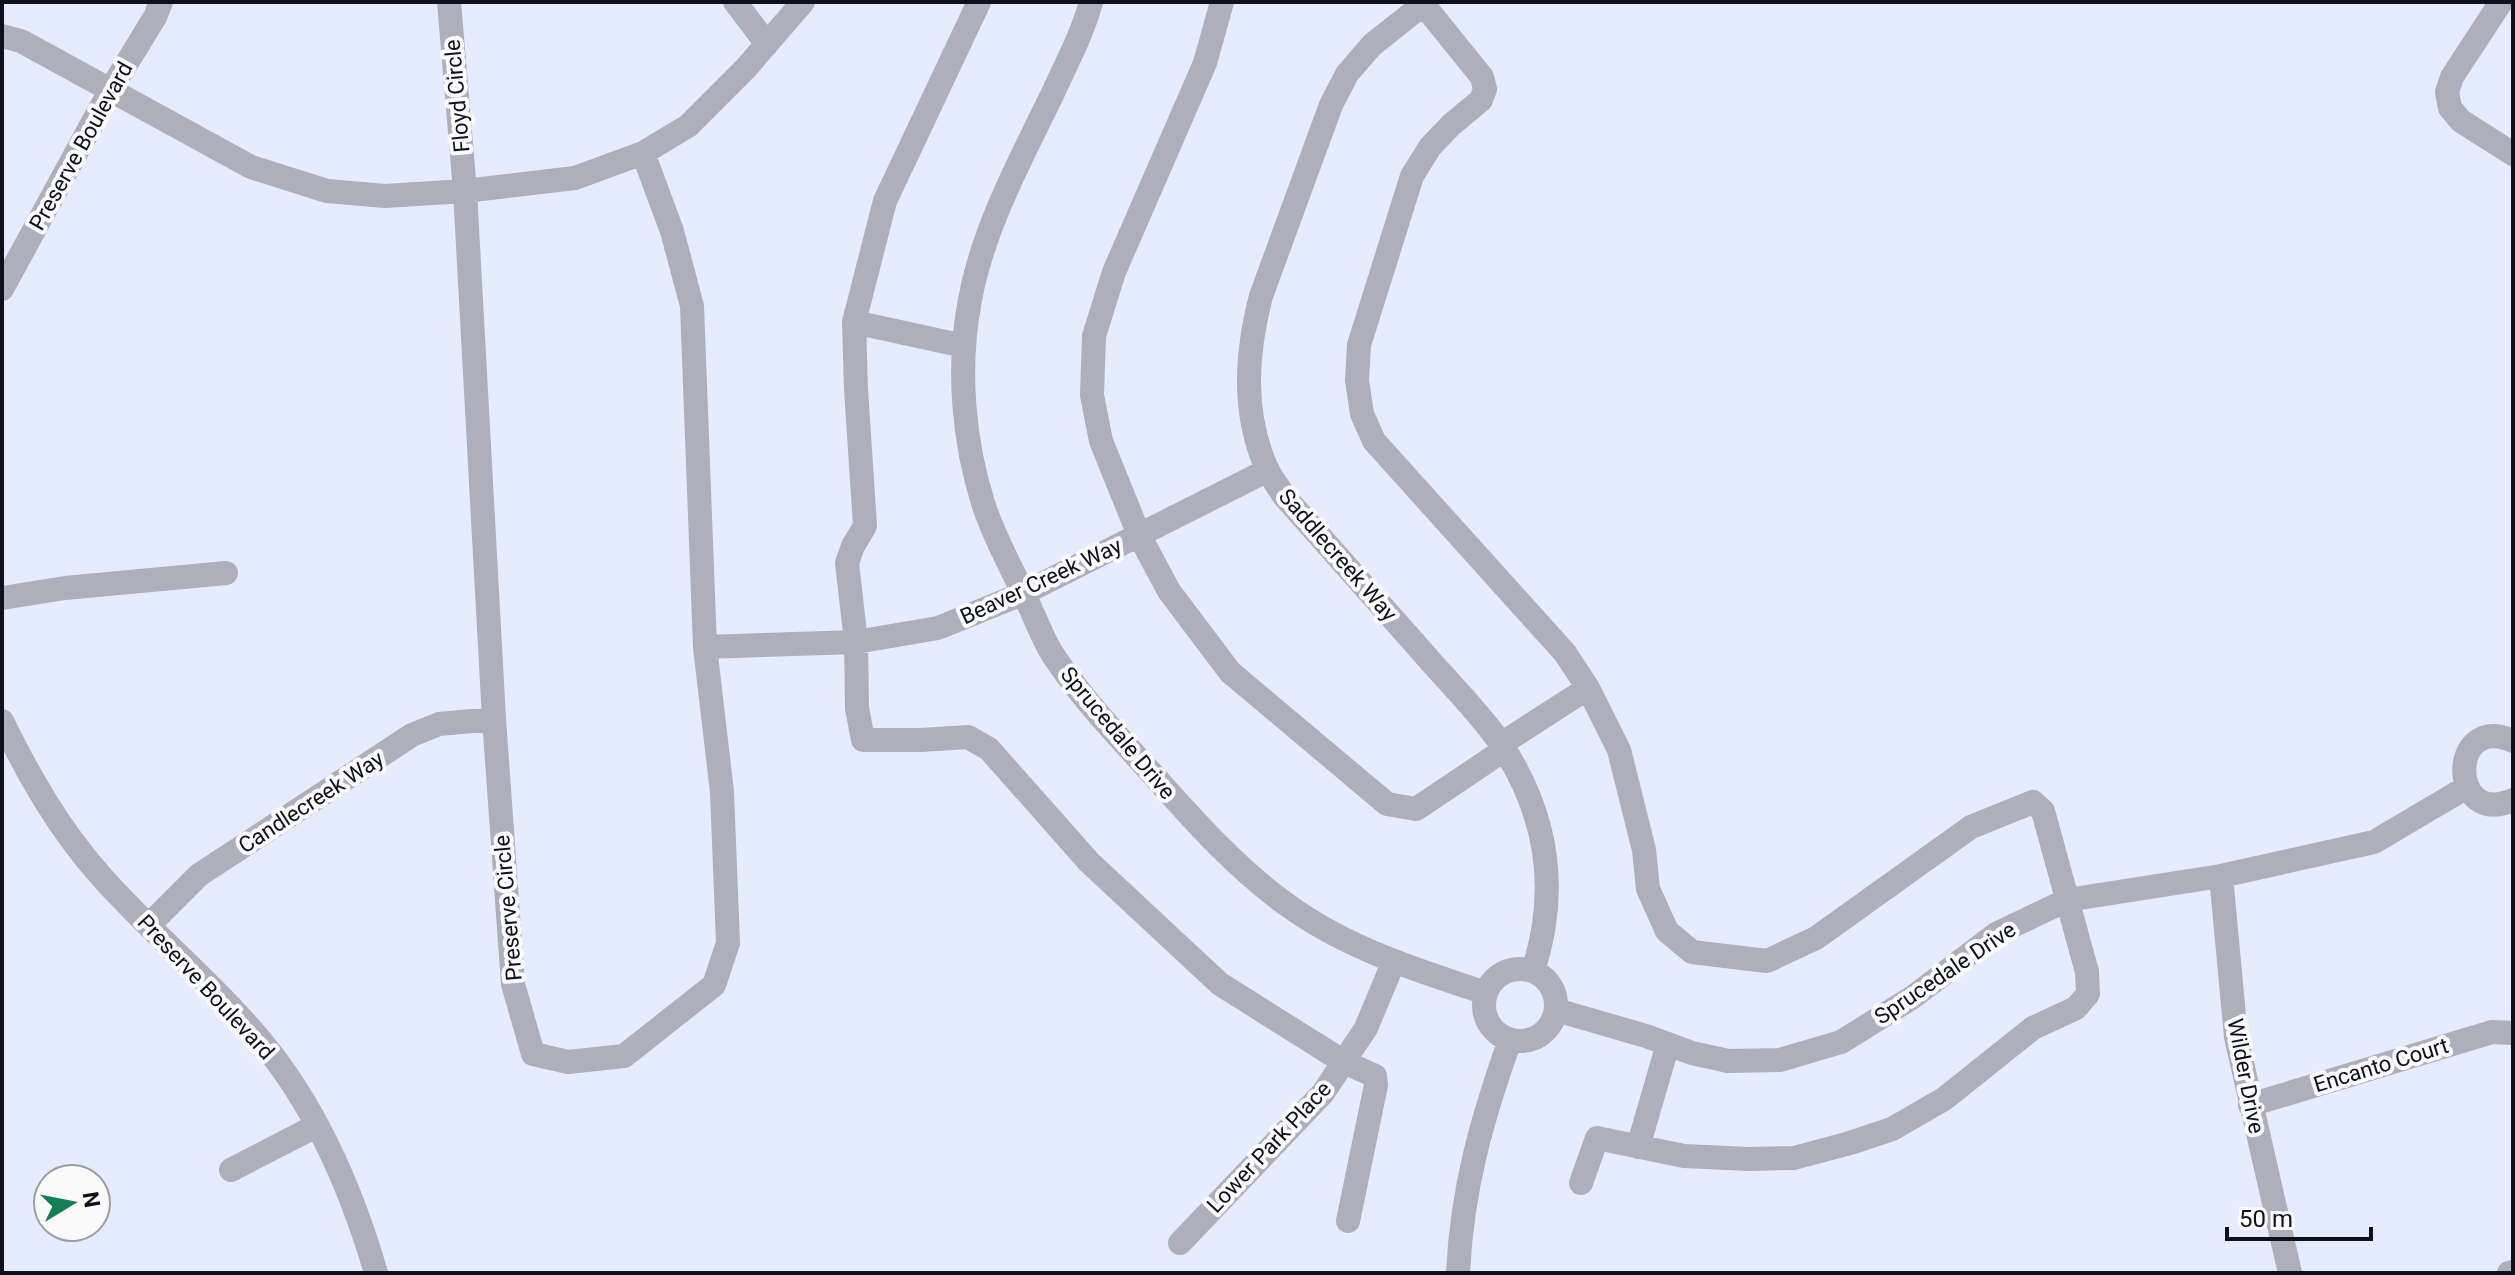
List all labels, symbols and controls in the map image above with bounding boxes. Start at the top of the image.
street label: Floyd Circle [440,38,474,154]
street label: Preserve Boulevard [24,58,138,234]
street label: Saddlecreek Way [1274,484,1403,627]
street label: Beaver Creek Way [956,532,1126,629]
street label: Sprucedale Drive [1056,662,1180,804]
street label: Candlecreek Way [234,745,389,858]
street label: Preserve Circle [489,834,527,982]
street label: Preserve Boulevard [133,910,279,1064]
street label: Sprucedale Drive [1870,917,2020,1029]
street label: Wilder Drive [2223,1016,2269,1136]
street label: Encanto Court [2311,1033,2451,1097]
street label: Lower Park Place [1202,1076,1336,1218]
north arrow [32,1163,112,1243]
text: N [78,1190,105,1209]
scale bar [2227,1191,2371,1241]
text: 50 m [2239,1205,2293,1233]

